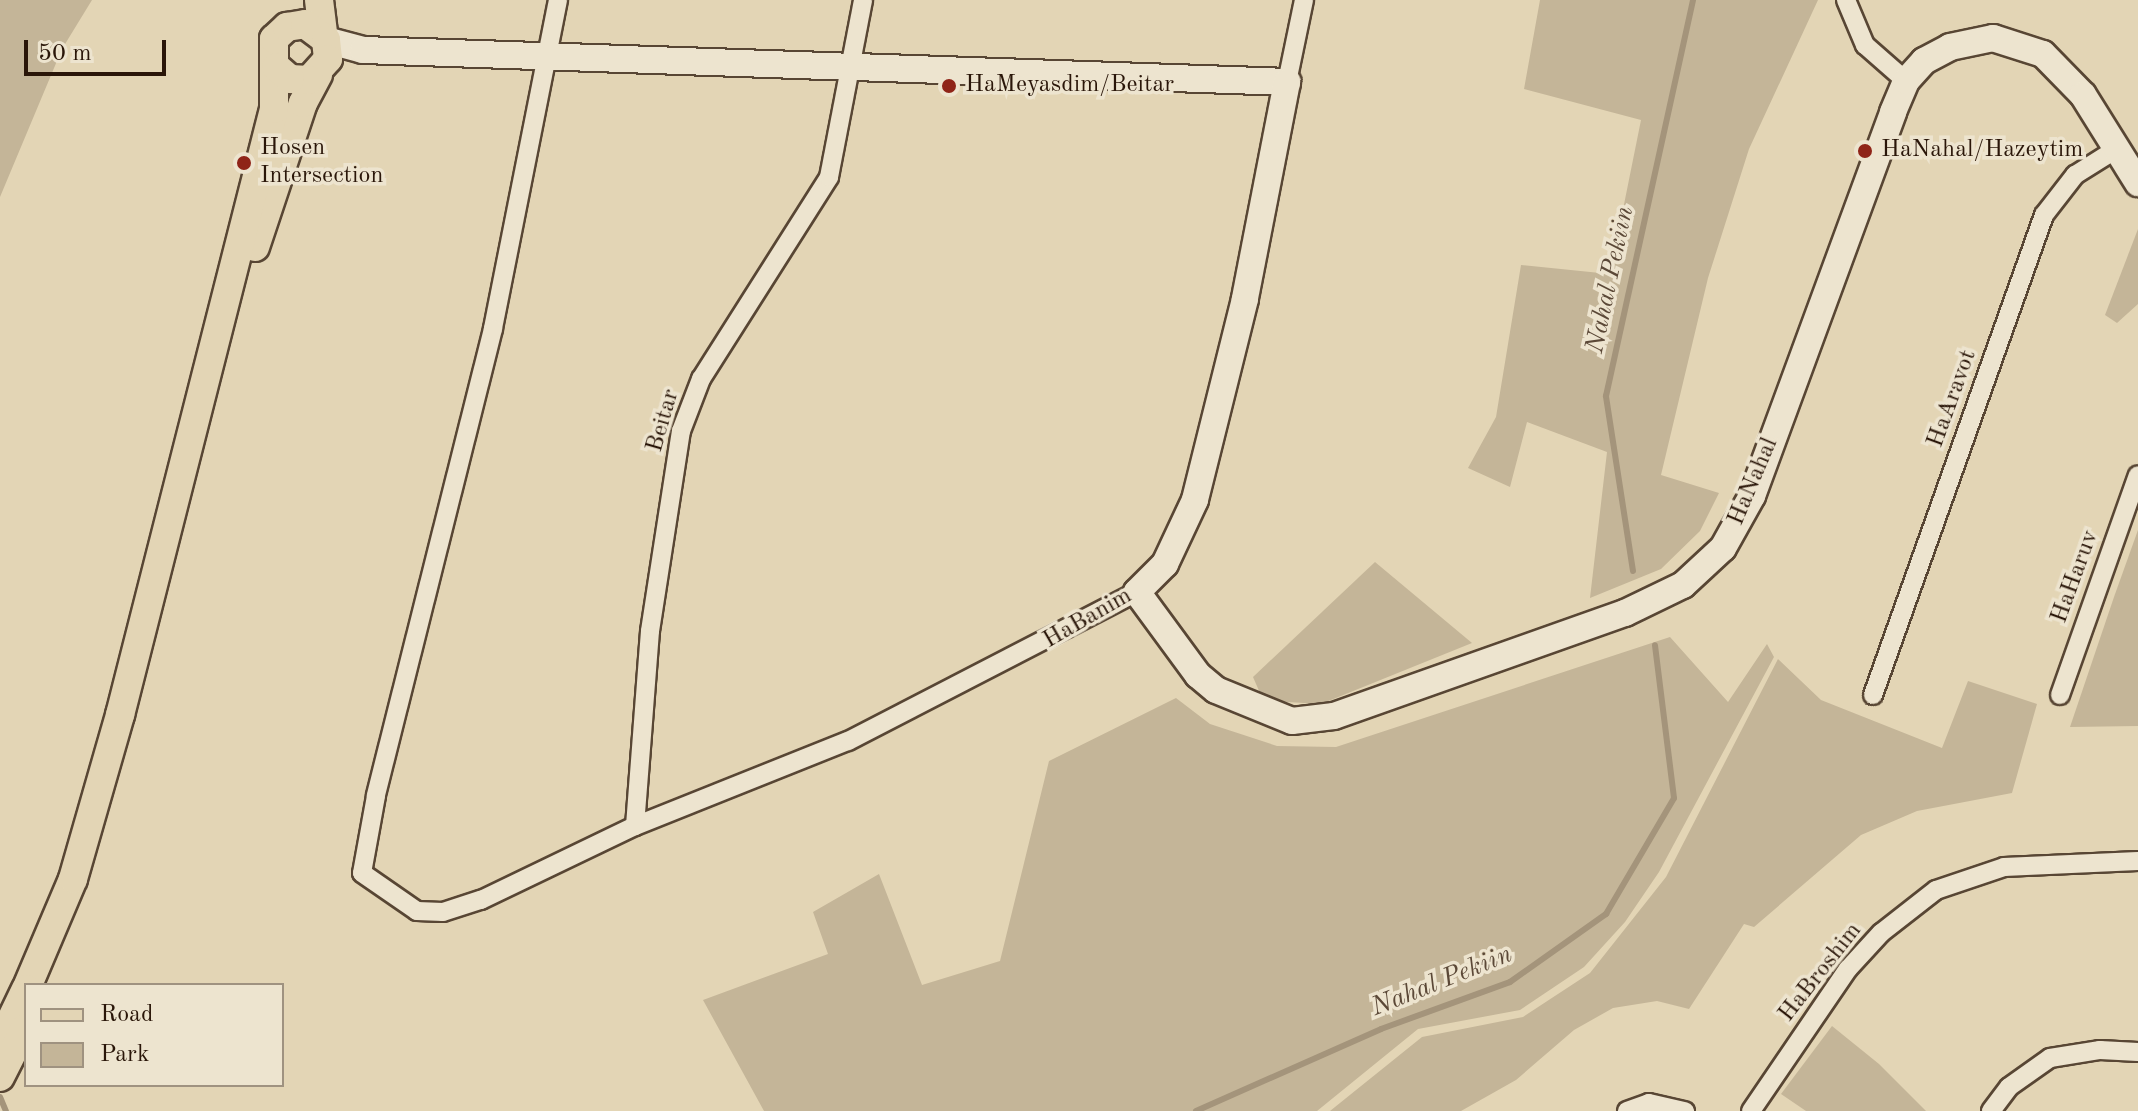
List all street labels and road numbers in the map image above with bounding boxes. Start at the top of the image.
street label: HaAravot [1922,346,1984,452]
street label: Beitar [641,386,687,456]
street label: HaNahal [1723,434,1785,530]
street label: HaHaruv [2046,527,2106,627]
street label: HaBanim [1039,582,1137,656]
street label: HaBroshim [1773,918,1869,1028]

